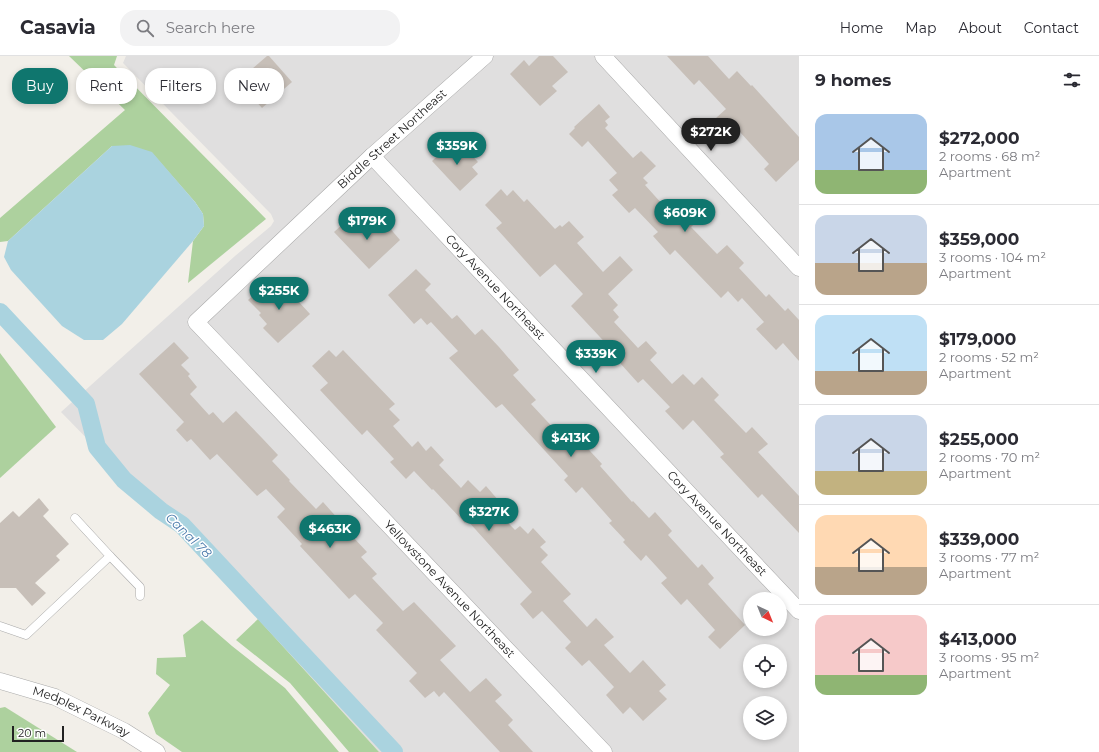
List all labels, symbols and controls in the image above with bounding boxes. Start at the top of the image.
search box [120,10,400,46]
text: Casavia [20,16,96,39]
icon: search [134,17,156,39]
text: Search here [166,18,255,37]
text: Home [840,19,883,37]
text: Map [905,19,936,37]
text: About [958,19,1002,37]
text: Contact [1024,19,1079,37]
chip: Buy [12,68,68,104]
chip: Rent [76,68,137,104]
chip: Filters [145,68,216,104]
chip: New [224,68,284,104]
icon: filters [1061,69,1083,91]
text: 9 homes [815,70,891,90]
street label: Biddle Street Northeast [334,86,449,192]
pin: $272K [683,118,739,152]
text: $272K [690,123,732,139]
text: $272,000 [939,128,1019,148]
icon: home [847,130,895,178]
pin: $359K [429,132,485,166]
text: $359K [436,137,478,153]
text: 2 rooms · 68 m² [939,148,1040,164]
text: Apartment [939,164,1011,180]
pin: $609K [657,199,713,233]
text: $609K [663,204,707,220]
pin: $179K [339,207,395,241]
text: $179K [347,212,387,228]
text: $359,000 [939,229,1019,249]
street label: Cory Avenue Northeast [443,231,549,343]
icon: home [847,231,895,279]
text: 3 rooms · 104 m² [939,249,1046,265]
text: Apartment [939,265,1011,281]
pin: $255K [251,277,307,311]
text: $255K [259,282,300,298]
text: $179,000 [939,329,1016,349]
icon: home [847,331,895,379]
pin: $339K [568,340,624,374]
text: $339K [575,345,617,361]
text: 2 rooms · 52 m² [939,349,1039,365]
text: Apartment [939,365,1011,381]
pin: $413K [543,424,599,458]
text: $413K [551,429,591,445]
text: $255,000 [939,429,1019,449]
icon: home [847,431,895,479]
text: 2 rooms · 70 m² [939,449,1040,465]
text: Apartment [939,465,1011,481]
street label: Cory Avenue Northeast [664,467,770,579]
pin: $327K [461,498,517,532]
text: $327K [468,503,510,519]
water label: Canal 78 [163,509,216,561]
pin: $463K [302,515,358,549]
street label: Yellowstone Avenue Northeast [381,517,519,661]
text: $463K [309,520,351,536]
text: $339,000 [939,529,1019,549]
icon: home [847,531,895,579]
text: 3 rooms · 77 m² [939,549,1039,565]
text: Apartment [939,565,1011,581]
north arrow [743,592,787,636]
map controls [743,592,787,740]
text: $413,000 [939,629,1017,649]
icon: home [847,631,895,679]
button: locate [743,644,787,688]
text: 3 rooms · 95 m² [939,649,1039,665]
text: Apartment [939,665,1011,681]
street label: Medplex Parkway [31,683,133,740]
button: layers [743,696,787,740]
scale bar [12,724,64,743]
text: 20 m [18,726,46,740]

